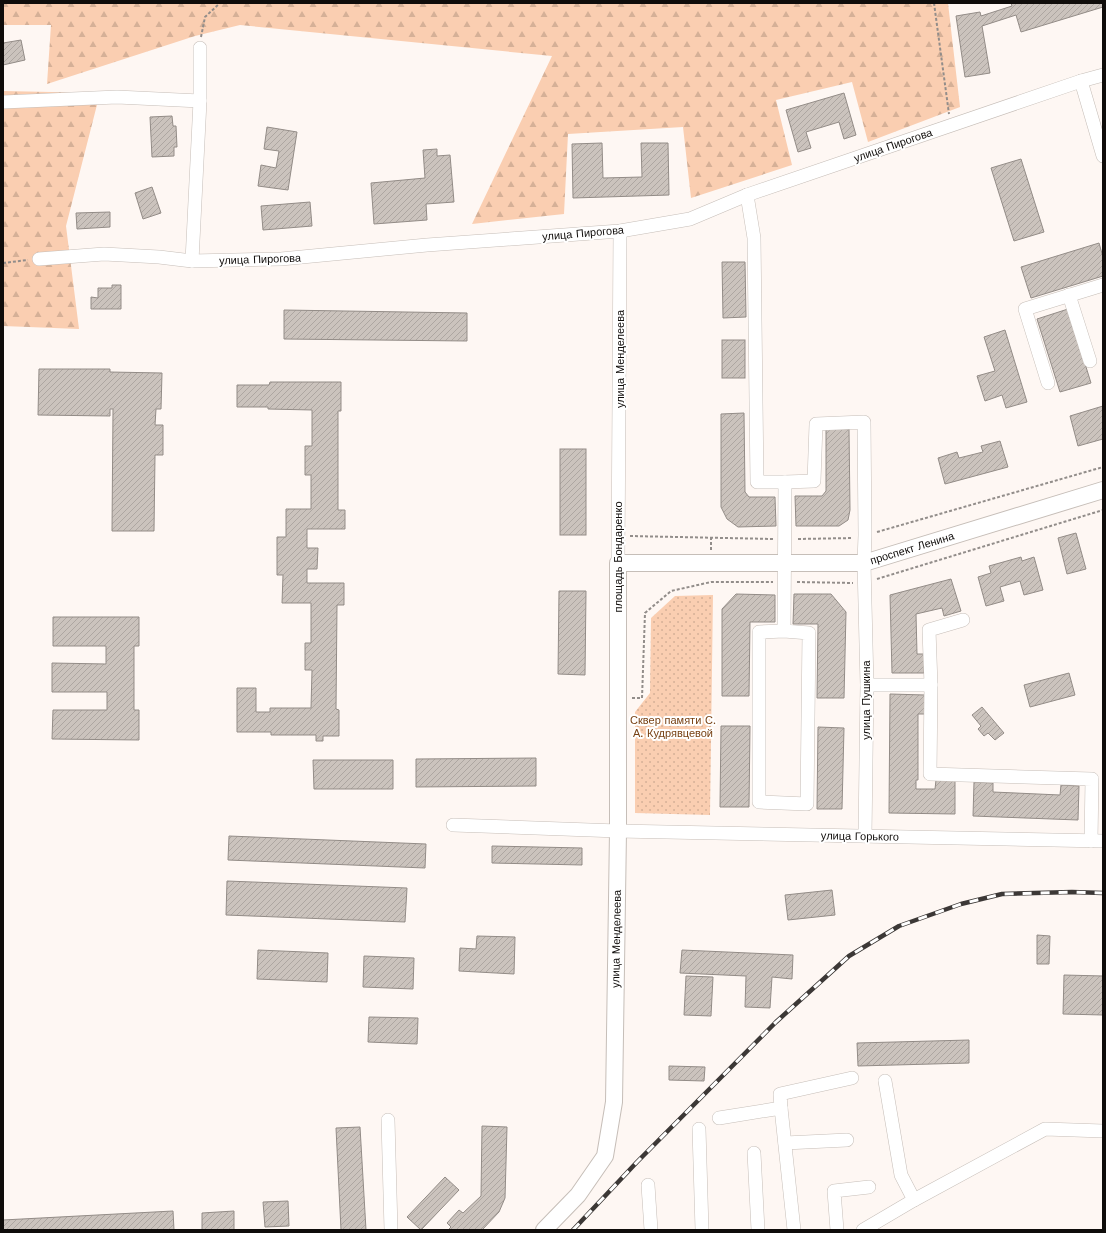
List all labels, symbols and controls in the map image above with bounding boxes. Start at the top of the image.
street label: улица Пирогова [852,126,935,165]
street label: улица Пирогова [542,223,625,244]
street label: улица Пирогова [219,252,302,267]
street label: улица Менделеева [614,309,627,408]
street label: площадь Бондаренко [612,502,625,613]
street label: проспект Ленина [869,529,957,567]
street label: улица Пушкина [860,659,873,740]
park label: Сквер памяти С. А. Кудрявцевой [630,714,716,740]
street label: улица Горького [821,829,899,844]
street label: улица Менделеева [609,889,624,988]

